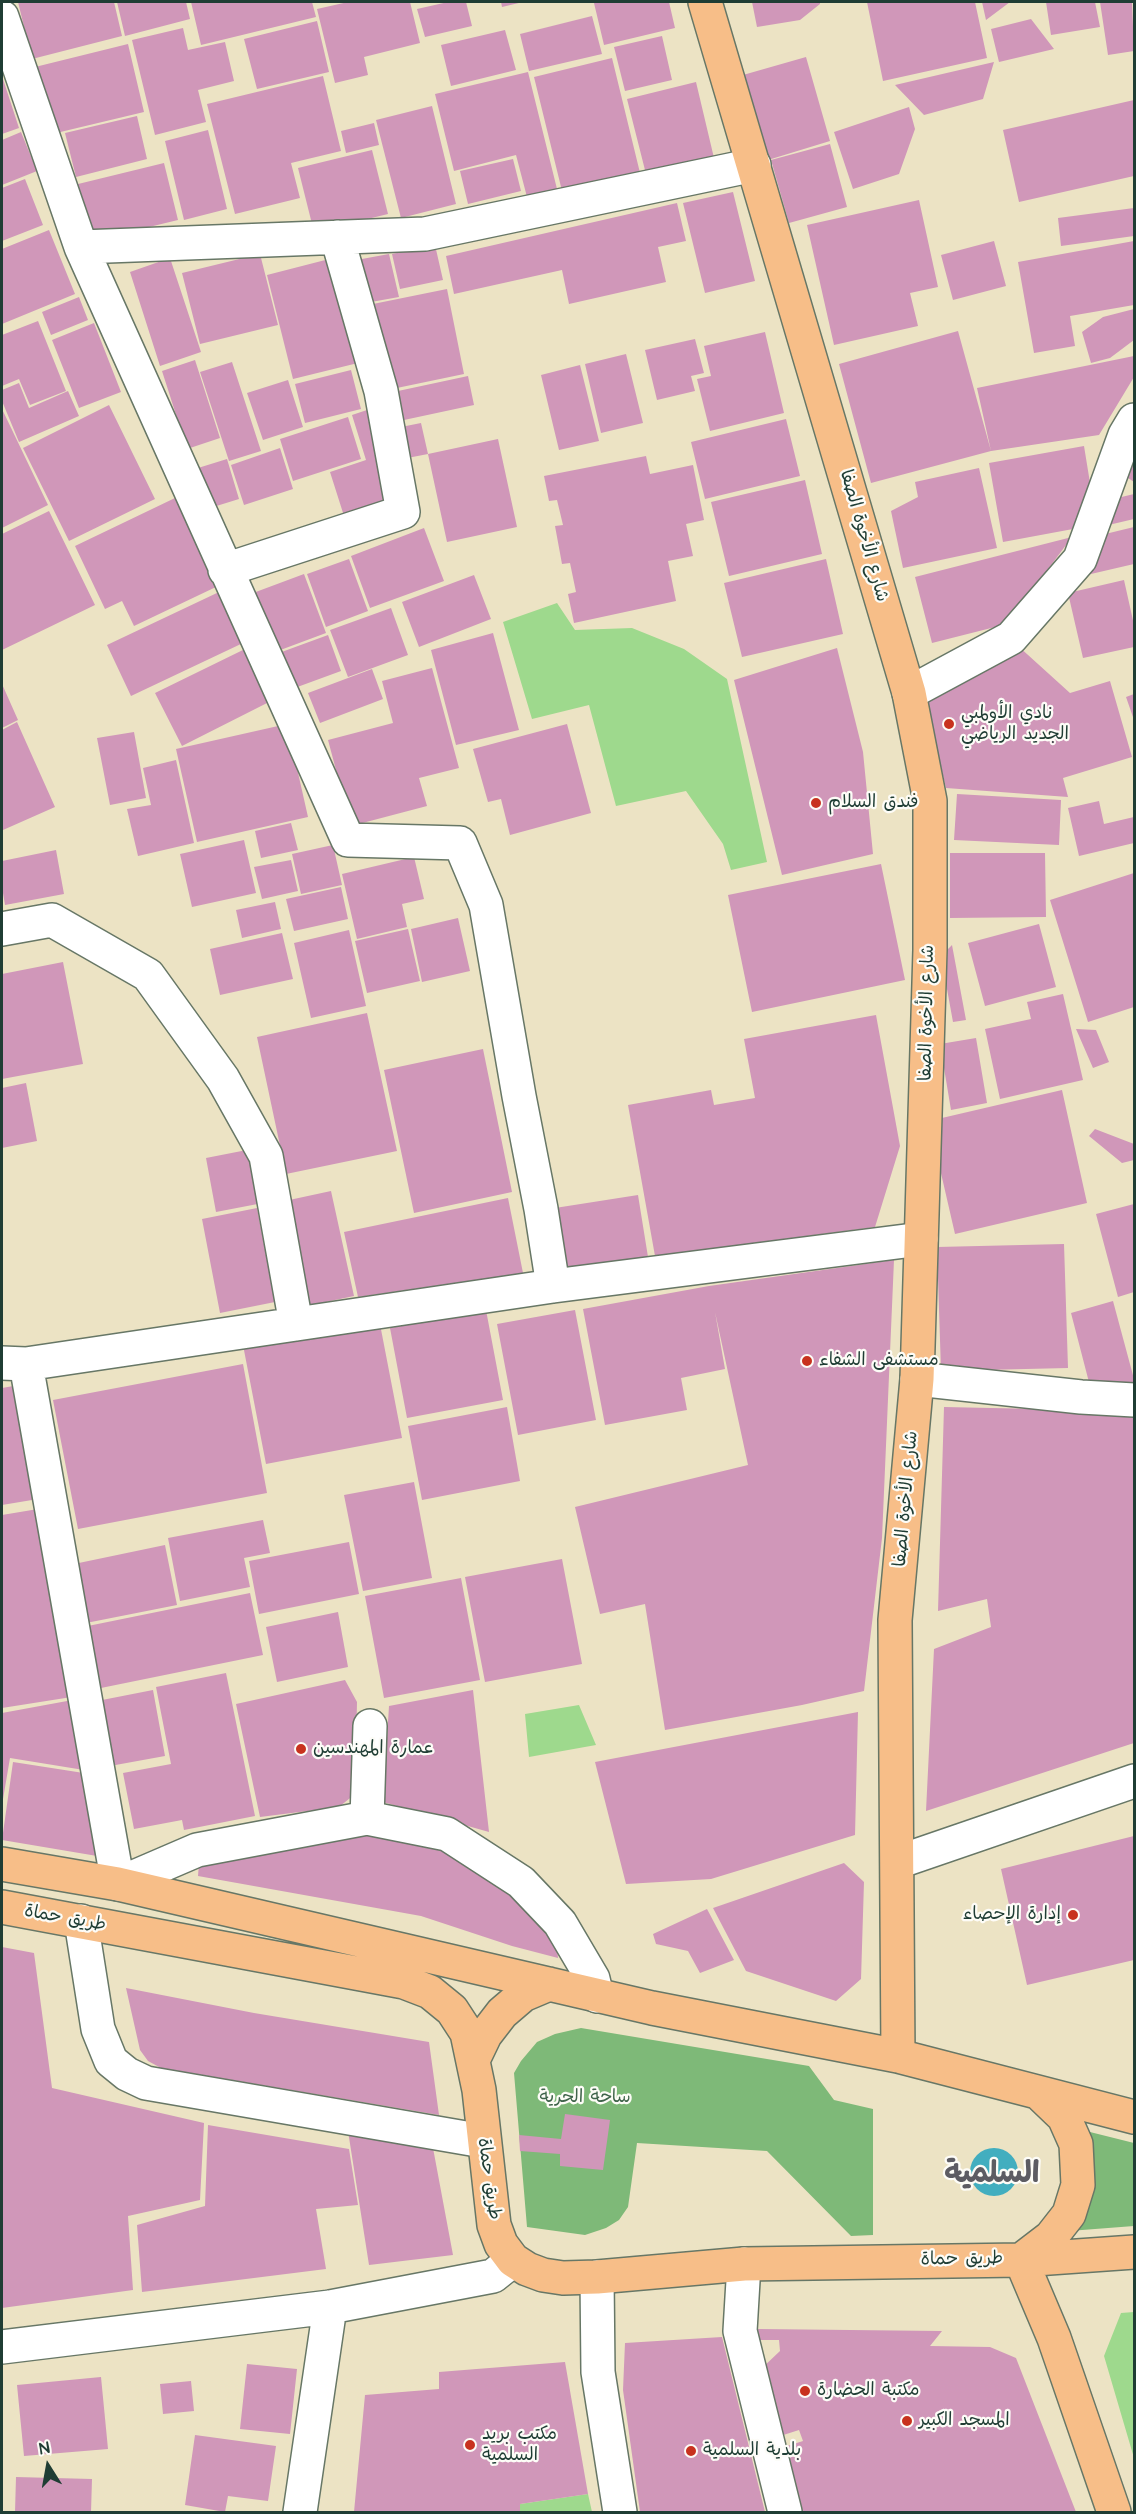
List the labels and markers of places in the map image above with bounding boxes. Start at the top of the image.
place label: نادي الأولمبي الجديد الرياضي [961,703,1069,746]
marker: نادي الأولمبي الجديد الرياضي [942,717,956,731]
place label: فندق السلام [828,792,918,814]
marker: فندق السلام [809,796,823,810]
place label: مستشفى الشفاء [819,1350,939,1372]
marker: مستشفى الشفاء [800,1354,814,1368]
place label: عمارة المهندسين [313,1738,434,1760]
marker: عمارة المهندسين [294,1742,308,1756]
place label: إدارة الإحصاء [963,1904,1061,1926]
marker: إدارة الإحصاء [1066,1908,1080,1922]
place label: مكتبة الحضارة [817,2380,919,2402]
marker: مكتبة الحضارة [798,2384,812,2398]
place label: المسجد الكبير [919,2410,1010,2432]
marker: المسجد الكبير [900,2414,914,2428]
place label: مكتب بريد السلمية [482,2424,557,2466]
marker: مكتب بريد السلمية [463,2438,477,2452]
place label: بلدية السلمية [703,2440,801,2462]
marker: بلدية السلمية [684,2444,698,2458]

